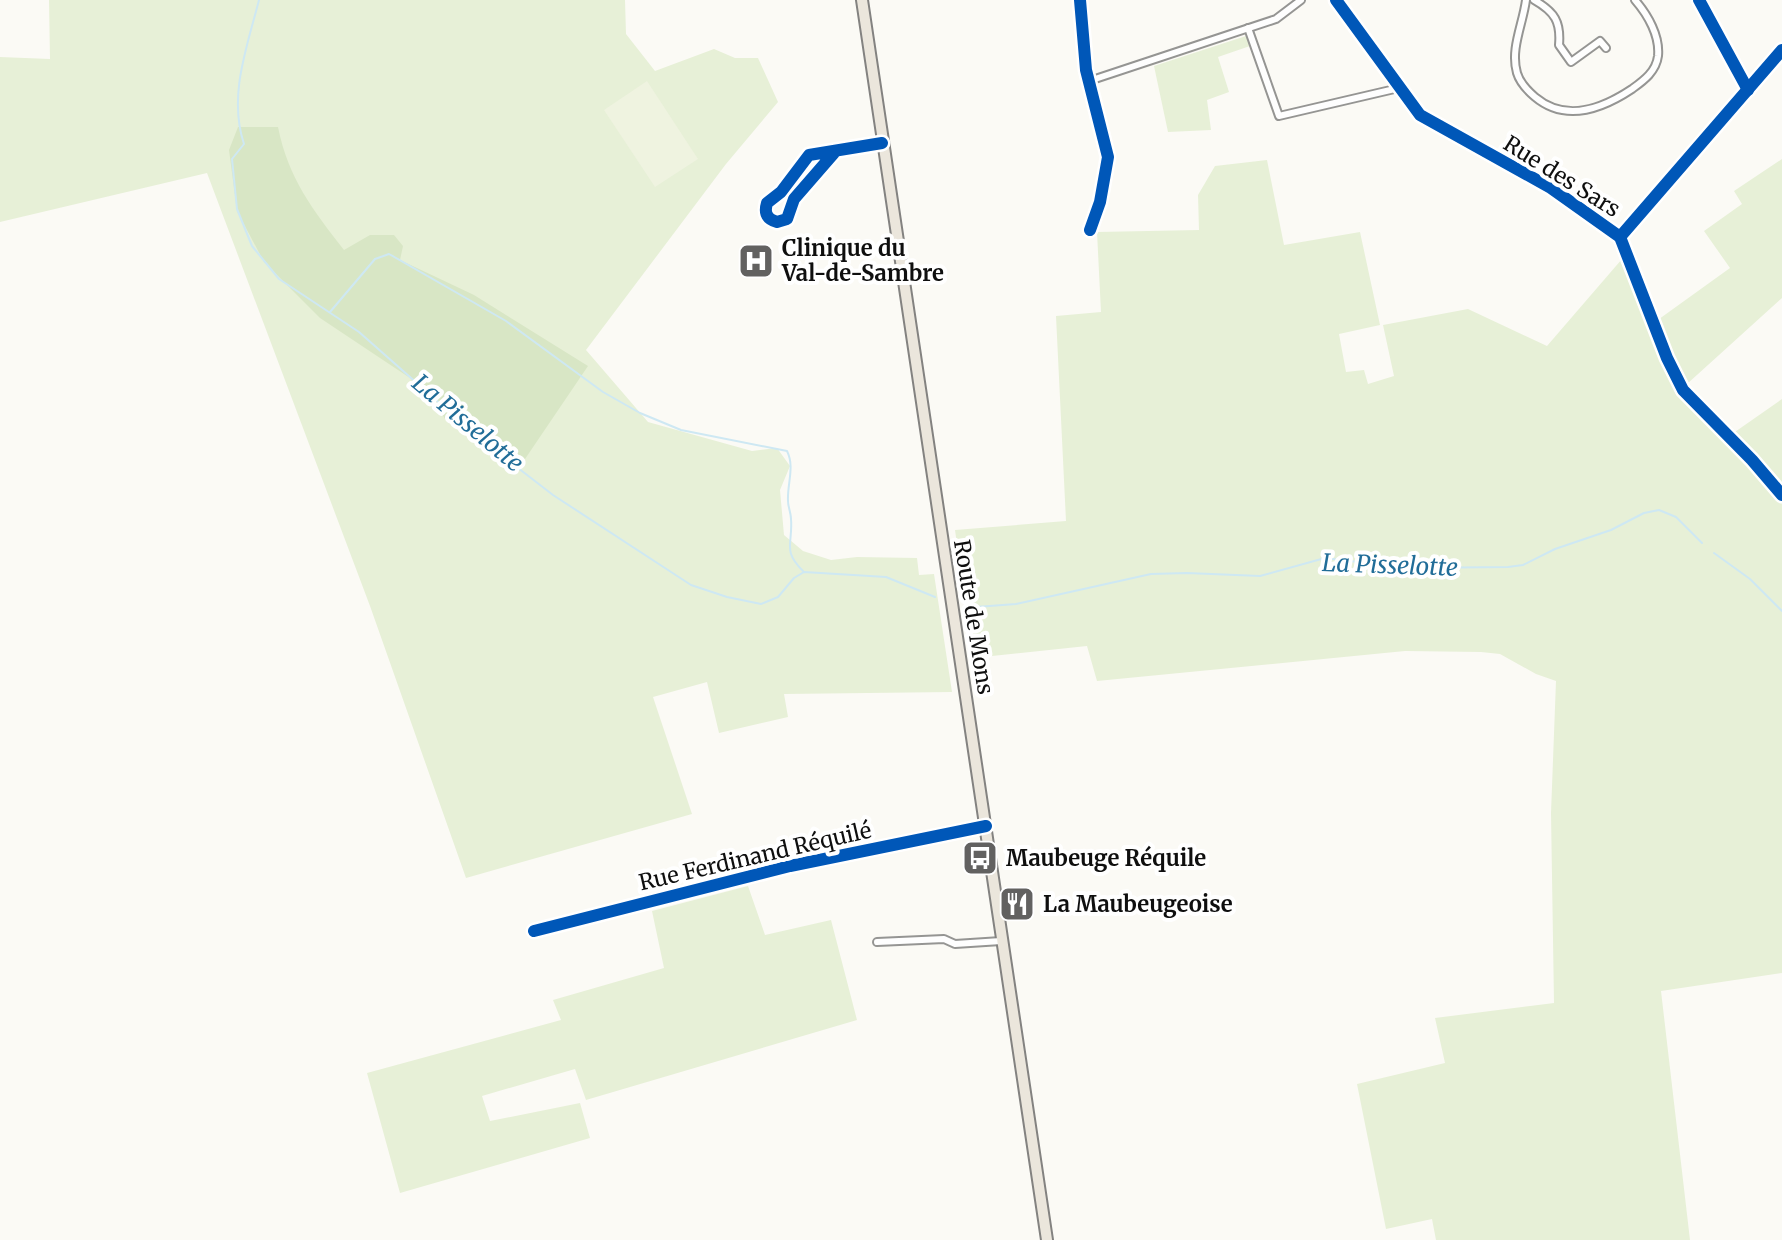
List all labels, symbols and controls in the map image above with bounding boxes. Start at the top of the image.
street label: Rue des Sars [1499,129,1625,223]
place label: Clinique du Val-de-Sambre [781,234,944,287]
hospital icon: Clinique du Val-de-Sambre [737,242,775,280]
water label: La Pisselotte [406,367,530,479]
street label: Route de Mons [948,538,1000,696]
water label: La Pisselotte [1322,547,1458,583]
street label: Rue Ferdinand Réquilé [636,816,874,896]
bus stop icon: Maubeuge Réquile [961,839,999,877]
place label: Maubeuge Réquile [1006,844,1206,872]
restaurant icon: La Maubeugeoise [998,885,1036,923]
place label: La Maubeugeoise [1043,890,1233,918]

